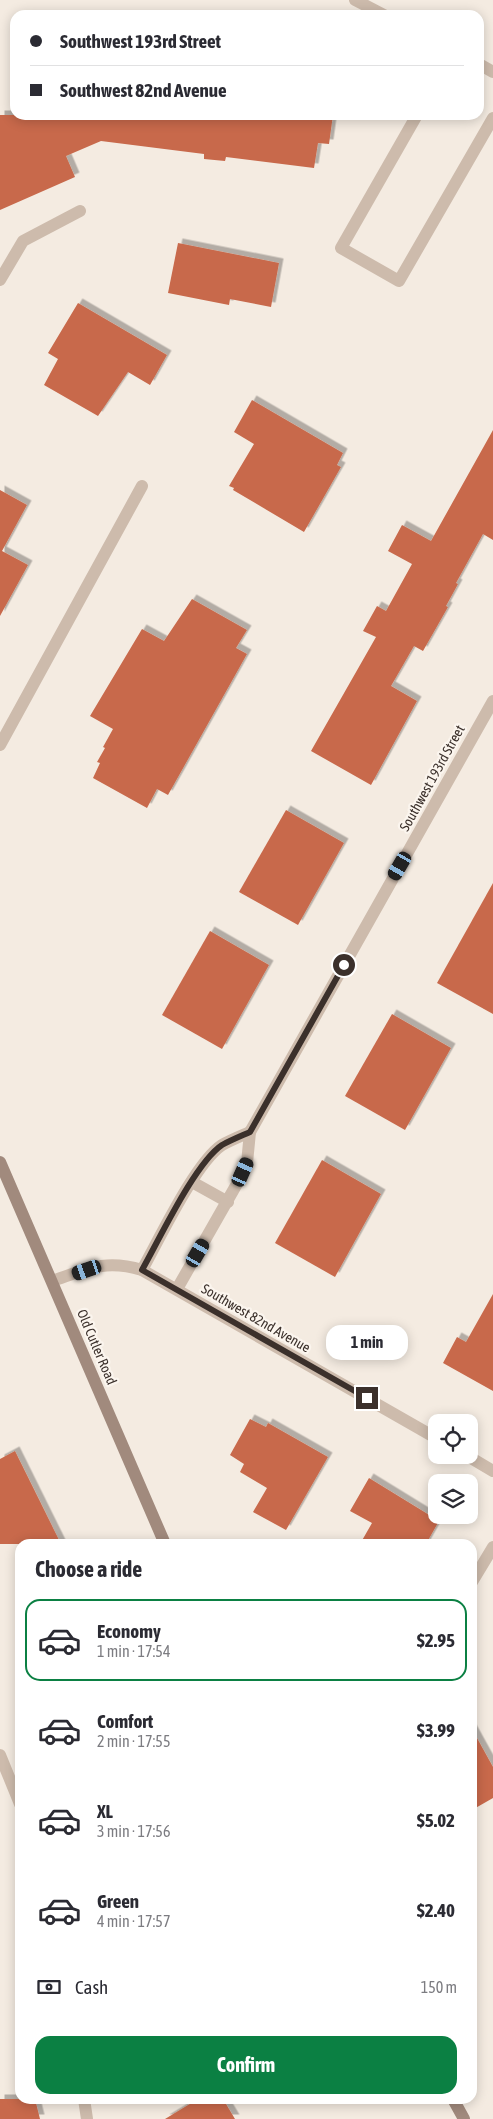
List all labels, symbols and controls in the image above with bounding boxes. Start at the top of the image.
text: Southwest 193rd Street [60,30,221,52]
text: Southwest 82nd Avenue [60,79,227,101]
street label: Southwest 193rd Street [396,722,468,834]
car [386,849,413,883]
route start [333,954,355,976]
car [230,1155,255,1189]
car [184,1236,211,1270]
car [70,1258,103,1282]
street label: Southwest 82nd Avenue [199,1280,313,1356]
street label: Old Cutler Road [74,1307,120,1387]
callout: 1 min [326,1326,408,1360]
text: 1 min [351,1333,383,1351]
route end [356,1387,378,1409]
map controls [428,1414,478,1524]
button: locate [428,1414,478,1464]
button: layers [428,1474,478,1524]
text: Choose a ride [35,1556,142,1582]
icon: car [37,1618,82,1663]
text: Economy [97,1620,161,1642]
text: $2.95 [417,1629,455,1651]
text: 1 min · 17:54 [97,1642,170,1660]
icon: car [37,1708,82,1753]
text: Comfort [97,1710,153,1732]
text: $3.99 [417,1719,455,1741]
text: 2 min · 17:55 [97,1732,170,1750]
icon: car [37,1798,82,1843]
text: XL [97,1800,113,1822]
text: $5.02 [417,1809,455,1831]
text: 3 min · 17:56 [97,1822,170,1840]
icon: car [37,1888,82,1933]
text: Green [97,1890,139,1912]
text: $2.40 [417,1899,455,1921]
text: 4 min · 17:57 [97,1912,170,1930]
icon: cash [35,1973,63,2001]
text: Cash [75,1976,108,1998]
text: 150 m [421,1978,457,1996]
button: Confirm [35,2036,457,2094]

